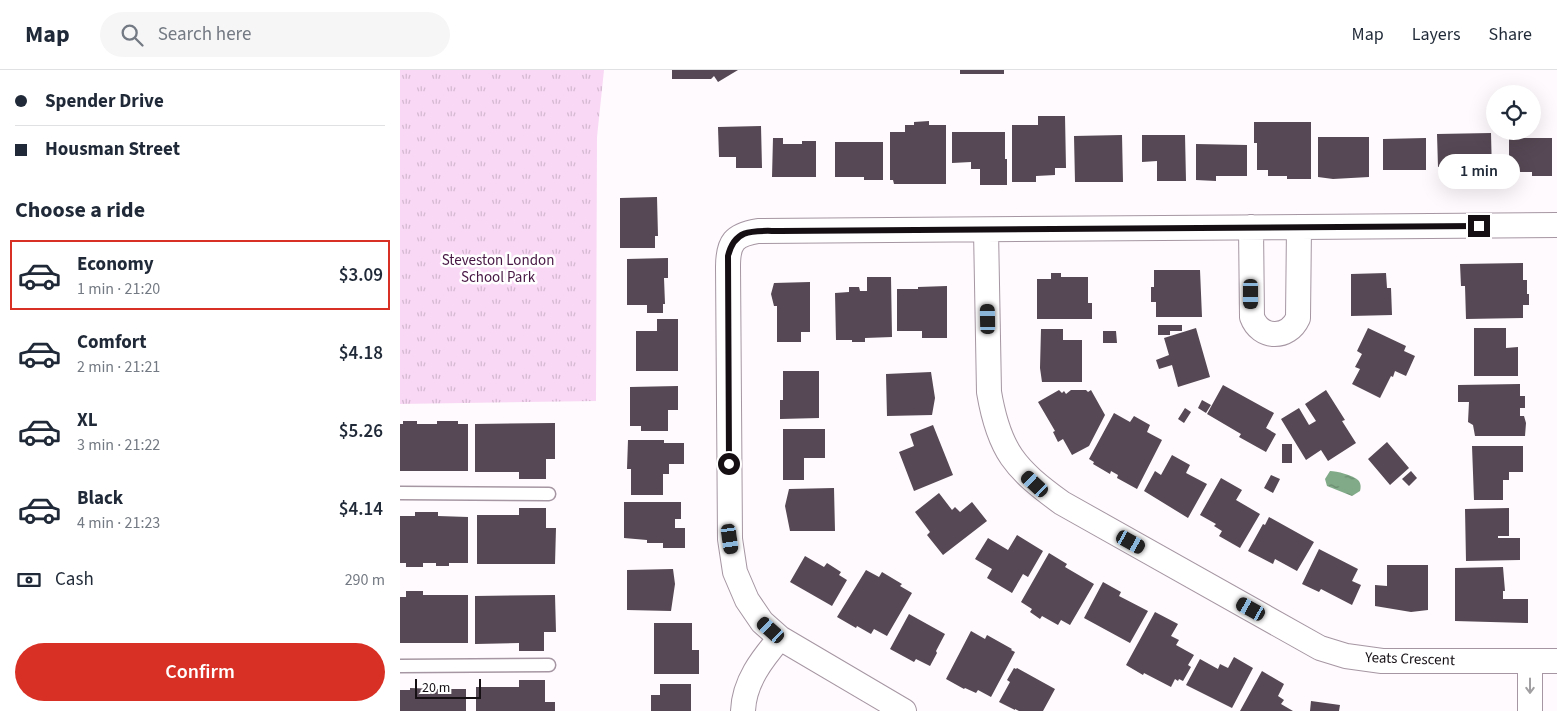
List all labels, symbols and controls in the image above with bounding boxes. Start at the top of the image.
search box [100,12,450,57]
text: Map [25,17,70,52]
icon: search [118,21,146,49]
text: Search here [158,21,251,48]
text: Map [1352,22,1384,47]
text: Layers [1412,22,1461,47]
text: Share [1489,22,1532,47]
map controls [1486,85,1541,140]
button: locate [1486,85,1541,140]
text: Spender Drive [45,88,164,115]
text: Housman Street [45,136,180,163]
callout: 1 min [1438,154,1520,188]
text: 1 min [1460,160,1498,182]
text: Choose a ride [15,194,145,226]
route end [1468,215,1490,237]
park label: Steveston London School Park [442,250,554,288]
text: Economy [77,251,154,278]
icon: car [17,253,62,298]
text: $3.09 [339,262,383,289]
text: 1 min · 21:20 [77,278,160,300]
car [1243,279,1258,309]
car [980,304,995,334]
text: Comfort [77,329,147,356]
icon: car [17,331,62,376]
text: $4.18 [339,340,383,367]
text: 2 min · 21:21 [77,356,160,378]
text: XL [77,407,98,434]
icon: car [17,409,62,454]
text: $5.26 [339,418,383,445]
text: 3 min · 21:22 [77,434,160,456]
route start [718,453,740,475]
car [1018,468,1051,500]
text: Black [77,485,123,512]
icon: car [17,487,62,532]
text: $4.14 [339,496,383,523]
text: 4 min · 21:23 [77,512,160,534]
car [720,523,739,555]
car [1114,528,1147,556]
icon: cash [15,566,43,594]
text: Cash [55,566,94,593]
text: 290 m [345,569,385,591]
car [1234,595,1267,623]
car [754,614,787,646]
button: Confirm [15,643,385,701]
street label: Yeats Crescent [1364,647,1455,671]
scale bar [415,676,481,699]
text: 20 m [422,678,450,698]
one-way arrow [1525,678,1535,694]

